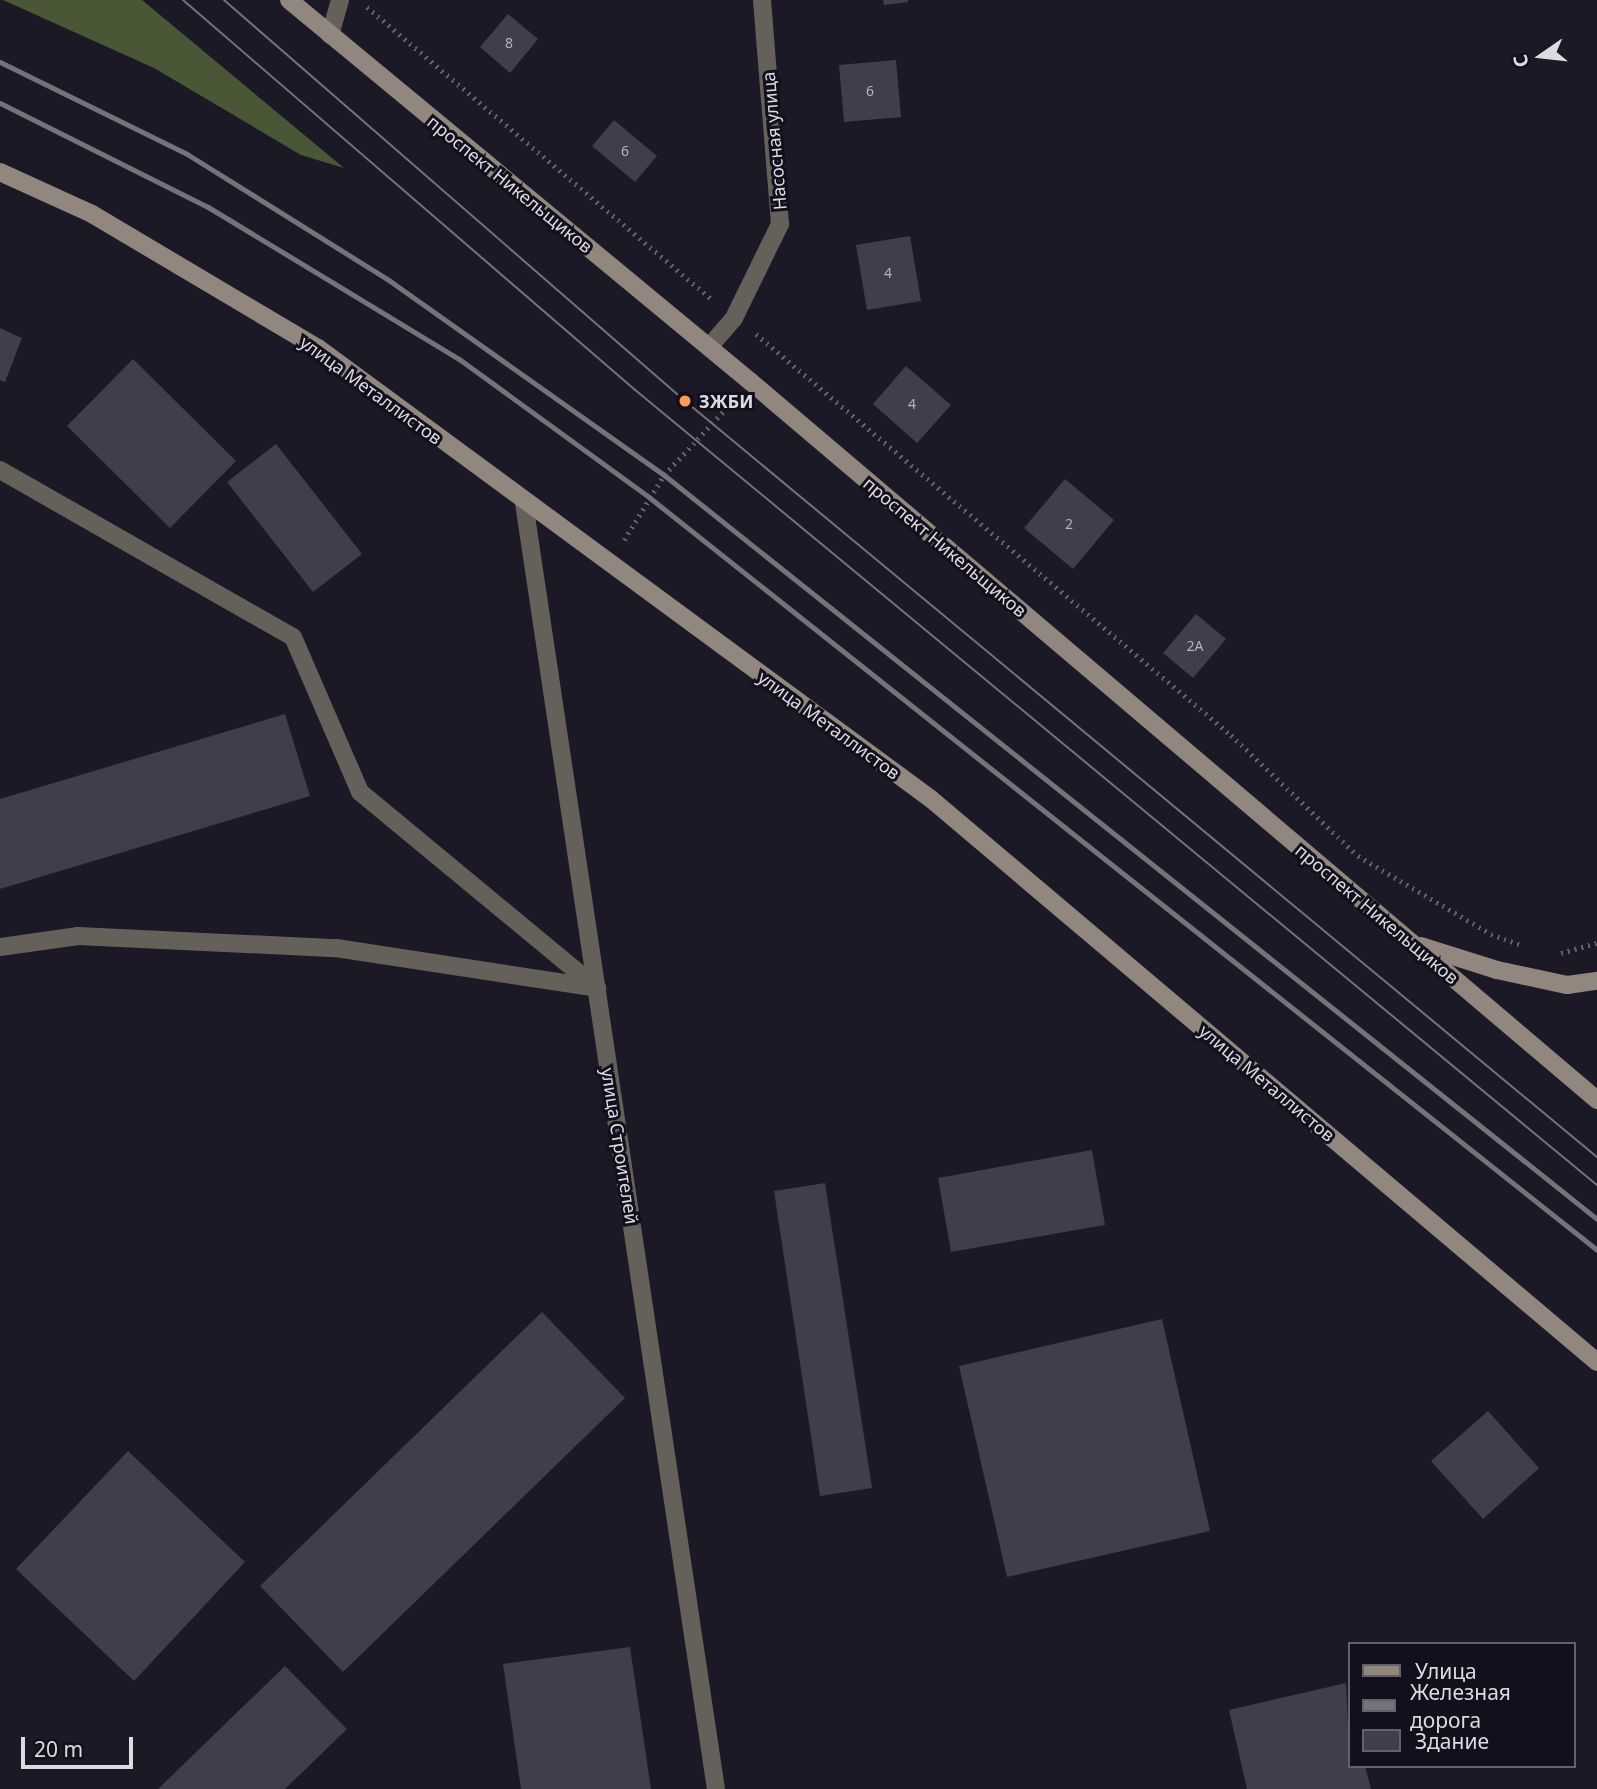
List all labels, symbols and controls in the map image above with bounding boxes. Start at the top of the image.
north arrow [1506,21,1576,91]
house number: 8 [505,35,513,51]
text: С [1507,52,1535,70]
street label: Насосная улица [757,71,791,211]
house number: 6 [866,83,874,99]
street label: проспект Никельщиков [423,111,597,257]
house number: 6 [621,143,629,159]
house number: 4 [884,265,892,281]
street label: улица Металлистов [296,331,446,449]
place label: ЗЖБИ [699,390,754,412]
marker: ЗЖБИ [677,393,693,409]
house number: 4 [908,396,916,412]
street label: проспект Никельщиков [859,472,1031,622]
house number: 2 [1065,516,1073,532]
house number: 2А [1187,638,1203,654]
street label: улица Металлистов [754,666,904,784]
street label: проспект Никельщиков [1291,839,1463,989]
street label: улица Металлистов [1195,1020,1339,1146]
street label: улица Строителей [597,1066,643,1226]
legend [1348,1642,1576,1768]
text: Улица [1415,1657,1477,1685]
text: Железная дорога [1410,1678,1511,1734]
scale bar [24,1722,136,1766]
text: Здание [1415,1727,1489,1755]
text: 20 m [34,1735,83,1763]

